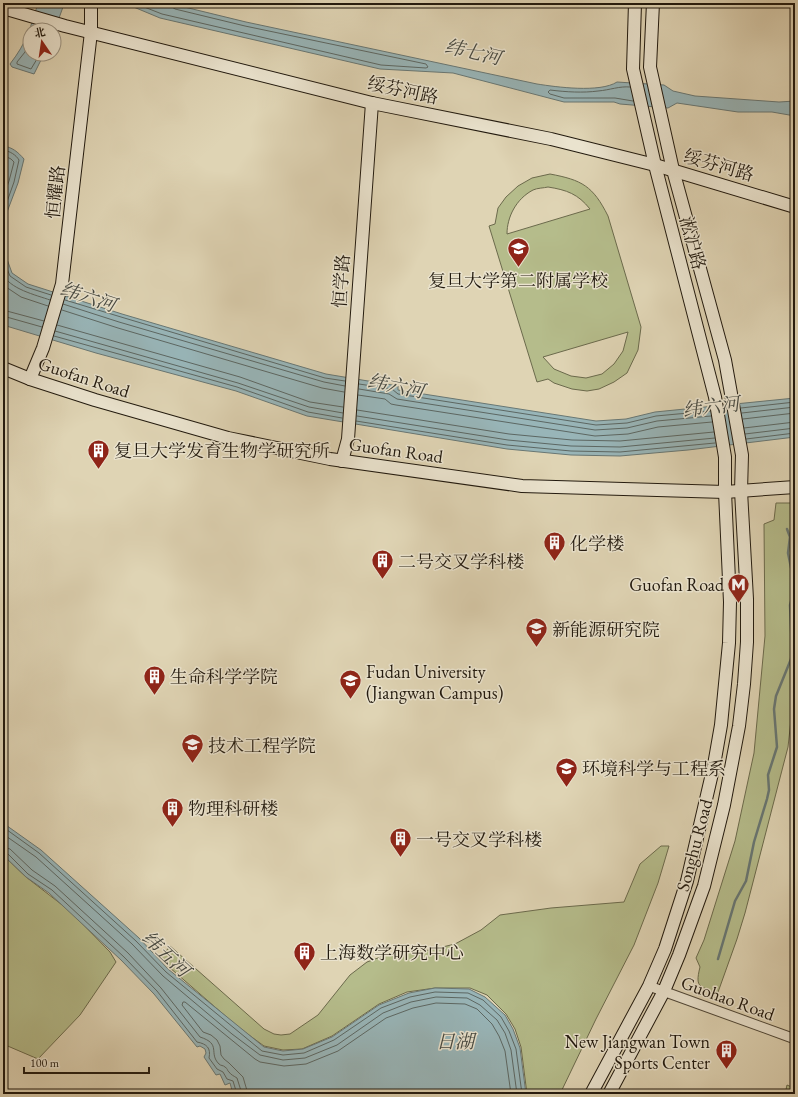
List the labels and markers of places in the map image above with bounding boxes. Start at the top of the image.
school or university icon: 复旦大学第二附属学校 [505,236,531,269]
place label: 复旦大学第二附属学校 [428,269,608,292]
building icon: 复旦大学发育生物学研究所 [85,437,111,470]
place label: 复旦大学发育生物学研究所 [114,439,330,462]
building icon: 化学楼 [542,530,568,563]
place label: 化学楼 [570,532,624,555]
building icon: 二号交叉学科楼 [370,548,396,581]
place label: 二号交叉学科楼 [398,550,524,573]
metro station icon: Guofan Road [726,571,752,604]
place label: Guofan Road [629,573,725,596]
school or university icon: 新能源研究院 [523,616,549,649]
place label: 新能源研究院 [552,618,660,641]
place label: Fudan University (Jiangwan Campus) [366,660,503,704]
building icon: 生命科学学院 [142,663,168,696]
place label: 生命科学学院 [170,665,278,688]
school or university icon: Fudan University (Jiangwan Campus) [338,668,364,701]
school or university icon: 技术工程学院 [180,732,206,765]
place label: 技术工程学院 [208,734,316,757]
school or university icon: 环境科学与工程系 [553,755,579,788]
place label: 环境科学与工程系 [582,757,726,780]
building icon: 物理科研楼 [160,795,186,828]
place label: 物理科研楼 [188,797,278,820]
building icon: 一号交叉学科楼 [387,826,413,859]
place label: 一号交叉学科楼 [416,828,542,851]
building icon: 上海数学研究中心 [291,939,317,972]
place label: 上海数学研究中心 [320,941,464,964]
place label: New Jiangwan Town Sports Center [565,1030,710,1074]
building icon: New Jiangwan Town Sports Center [713,1038,739,1071]

